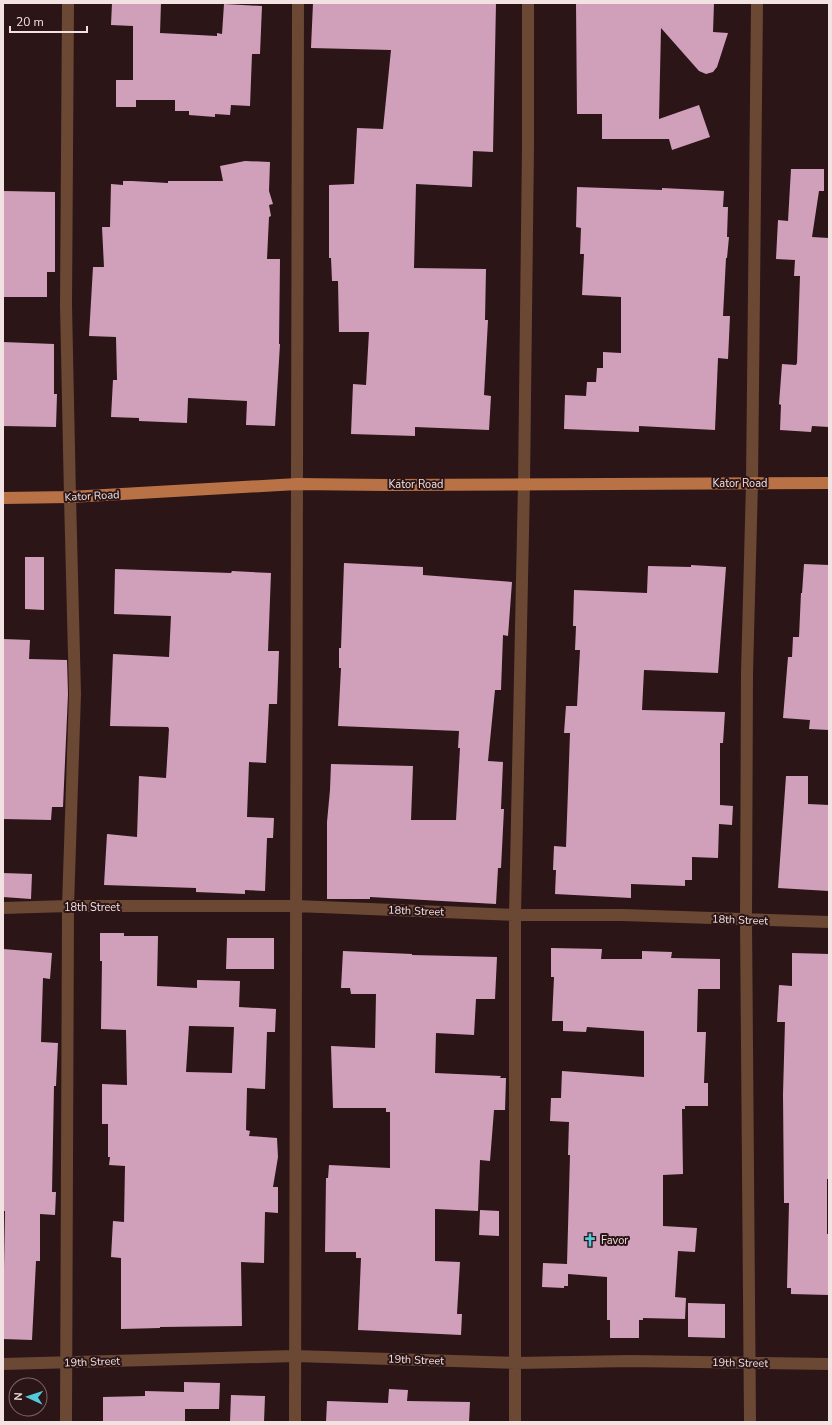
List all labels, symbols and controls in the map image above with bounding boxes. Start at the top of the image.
scale bar [10,8,87,34]
text: 20 m [16,14,44,30]
street label: Kator Road [713,476,767,491]
street label: Kator Road [389,477,443,492]
street label: Kator Road [64,487,120,505]
street label: 18th Street [64,900,120,915]
street label: 18th Street [388,903,444,919]
street label: 18th Street [712,912,768,928]
church icon: Favor [582,1232,598,1248]
place label: Favor [601,1233,628,1248]
street label: 19th Street [388,1352,444,1368]
street label: 19th Street [64,1354,120,1370]
street label: 19th Street [712,1355,768,1371]
north arrow [8,1377,48,1417]
text: N [11,1392,26,1401]

